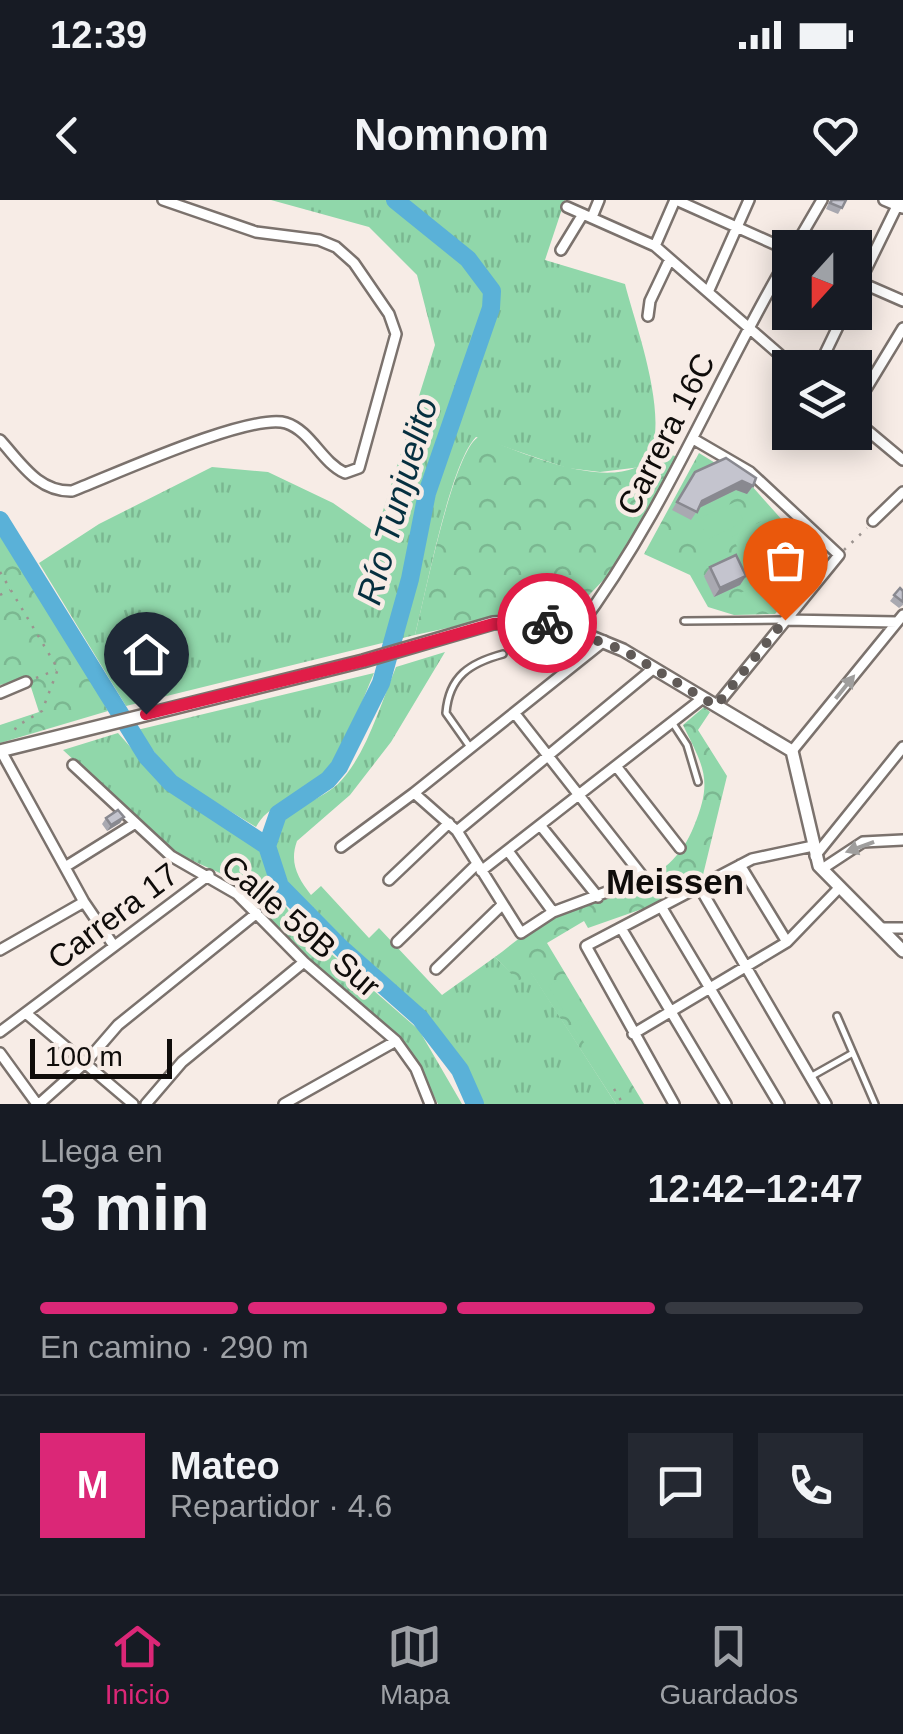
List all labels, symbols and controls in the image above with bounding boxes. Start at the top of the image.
text: 12:39 [50,14,147,56]
icon: back [40,108,95,163]
icon: heart [808,108,863,163]
text: Nomnom [354,109,549,160]
north arrow [772,230,872,330]
map controls [772,230,872,450]
street label: Carrera 16C [610,347,722,521]
button: layers [772,350,872,450]
water label: Río Tunjuelito [348,393,445,609]
pin [743,518,828,621]
icon: bag [758,533,813,588]
courier [497,573,597,673]
icon: bike [520,596,575,651]
pin [104,612,189,715]
icon: home [119,627,174,682]
one-way arrow [834,674,855,699]
one-way arrow [845,840,875,855]
street label: Calle 59B Sur [215,848,388,1005]
street label: Carrera 17 [41,856,185,976]
district label: Meissen [606,862,744,901]
scale bar [30,1034,172,1078]
text: 100 m [45,1041,123,1072]
text: Llega en [40,1133,163,1169]
text: 12:42–12:47 [647,1168,863,1210]
text: 3 min [40,1171,210,1244]
text: En camino · 290 m [40,1329,309,1365]
button: chat [628,1433,733,1538]
button: phone [758,1433,863,1538]
text: Mateo [170,1445,280,1487]
text: M [77,1464,108,1506]
text: Repartidor · 4.6 [170,1488,392,1524]
tab: Inicio [105,1619,170,1711]
tab: Mapa [380,1619,450,1711]
tab: Guardados [660,1619,798,1711]

